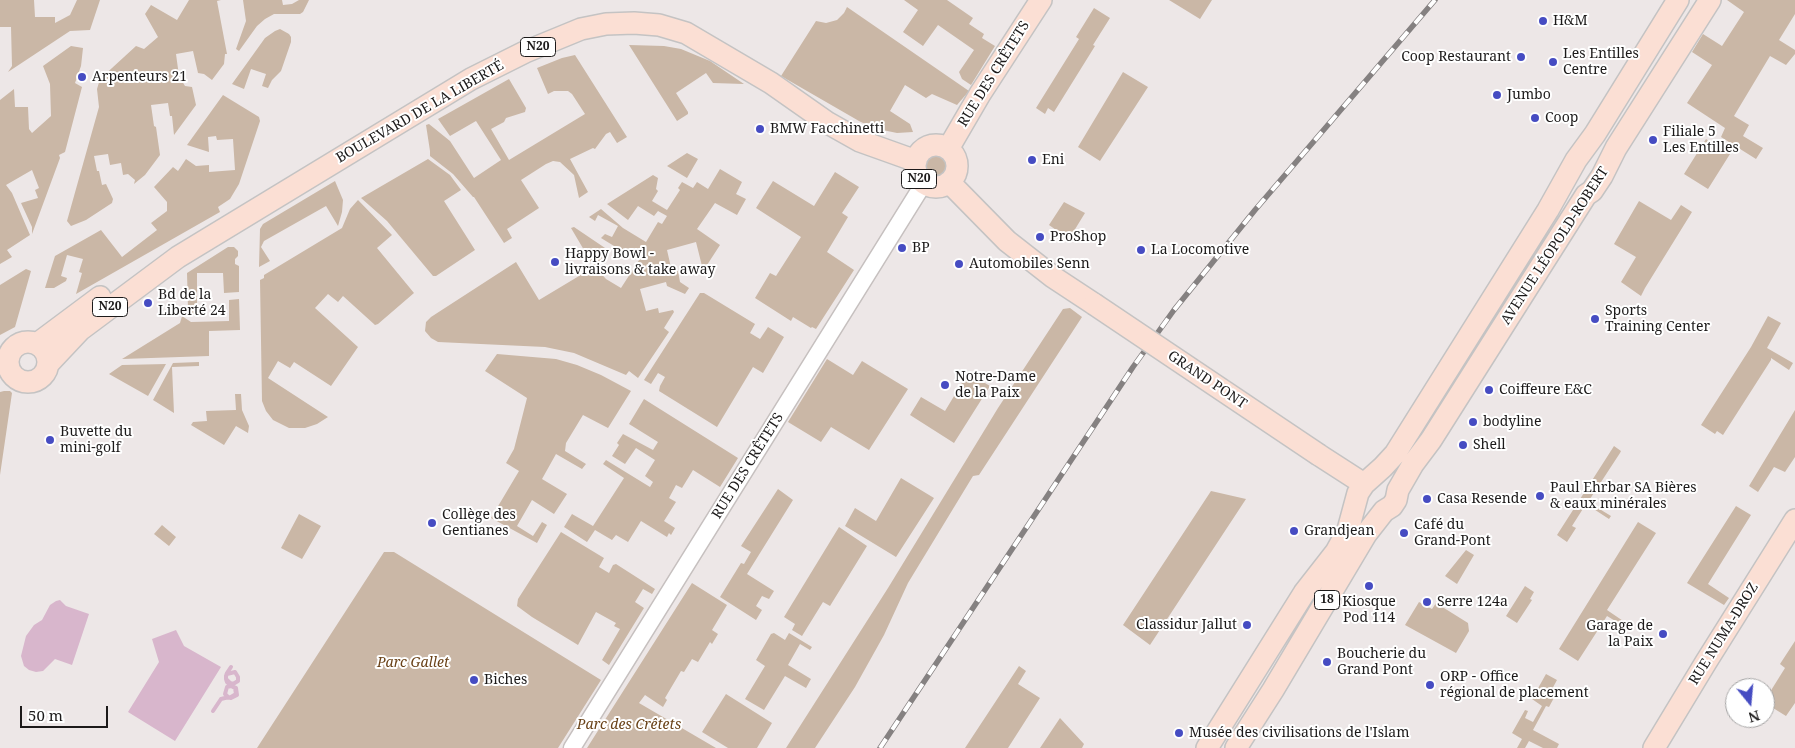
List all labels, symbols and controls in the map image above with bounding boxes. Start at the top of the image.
place label: H&M [1553,13,1588,29]
marker: H&M [1537,15,1549,27]
street label: RUE DES CRÊTETS [955,18,1033,130]
road number: N20 [520,38,556,56]
place label: Les Entilles Centre [1563,46,1639,78]
place label: Coop Restaurant [1401,49,1511,65]
marker: Coop Restaurant [1515,51,1527,63]
marker: Les Entilles Centre [1547,56,1559,68]
street label: BOULEVARD DE LA LIBERTÉ [333,57,507,167]
place label: Arpenteurs 21 [92,69,187,85]
marker: Arpenteurs 21 [76,71,88,83]
place label: Jumbo [1507,87,1551,103]
marker: Jumbo [1491,89,1503,101]
place label: Coop [1545,110,1578,126]
marker: Coop [1529,112,1541,124]
place label: BMW Facchinetti [770,121,884,137]
marker: BMW Facchinetti [754,123,766,135]
place label: Filiale 5 Les Entilles [1663,124,1739,156]
marker: Filiale 5 Les Entilles [1647,134,1659,146]
place label: Eni [1042,152,1064,168]
marker: Eni [1026,154,1038,166]
street label: AVENUE LÉOPOLD-ROBERT [1498,164,1612,328]
road number: N20 [902,170,936,188]
place label: ProShop [1050,229,1106,245]
marker: ProShop [1034,231,1046,243]
place label: BP [912,240,930,256]
marker: BP [896,242,908,254]
place label: La Locomotive [1151,242,1249,258]
marker: La Locomotive [1135,244,1147,256]
place label: Happy Bowl - livraisons & take away [565,246,715,278]
marker: Happy Bowl - livraisons & take away [549,256,561,268]
place label: Automobiles Senn [969,256,1090,272]
marker: Automobiles Senn [953,258,965,270]
place label: Bd de la Liberté 24 [158,287,226,320]
marker: Bd de la Liberté 24 [142,297,154,309]
road number: N20 [92,298,128,316]
place label: Sports Training Center [1605,303,1710,336]
marker: Sports Training Center [1589,313,1601,325]
street label: GRAND PONT [1164,347,1250,413]
place label: Notre-Dame de la Paix [955,369,1036,402]
marker: Notre-Dame de la Paix [939,379,951,391]
place label: Coiffeure E&C [1499,382,1592,398]
marker: Coiffeure E&C [1483,384,1495,396]
street label: RUE DES CRÊTETS [709,410,787,522]
place label: bodyline [1483,414,1542,430]
marker: bodyline [1467,416,1479,428]
place label: Buvette du mini-golf [60,424,132,457]
marker: Buvette du mini-golf [44,434,56,446]
place label: Shell [1473,437,1506,453]
marker: Shell [1457,439,1469,451]
place label: Paul Ehrbar SA Bières & eaux minérales [1550,480,1696,512]
marker: Paul Ehrbar SA Bières & eaux minérales [1534,490,1546,502]
place label: Casa Resende [1437,491,1527,507]
marker: Casa Resende [1421,493,1433,505]
place label: Collège des Gentianes [442,507,516,540]
marker: Collège des Gentianes [426,517,438,529]
place label: Café du Grand-Pont [1414,517,1491,550]
place label: Grandjean [1304,523,1374,539]
marker: Grandjean [1288,525,1300,537]
marker: Café du Grand-Pont [1398,527,1410,539]
marker: Kiosque Pod 114 [1363,580,1375,592]
street label: RUE NUMA-DROZ [1686,580,1762,688]
road number: 18 [1314,590,1340,610]
place label: Kiosque Pod 114 [1342,594,1396,626]
place label: Serre 124a [1437,594,1508,610]
marker: Serre 124a [1421,596,1433,608]
place label: Classidur Jallut [1136,617,1237,633]
place label: Garage de la Paix [1586,618,1653,650]
marker: Classidur Jallut [1241,619,1253,631]
marker: Garage de la Paix [1657,628,1669,640]
place label: Boucherie du Grand Pont [1337,646,1426,679]
park label: Parc Gallet [377,655,449,671]
marker: Boucherie du Grand Pont [1321,656,1333,668]
place label: ORP - Office régional de placement [1440,669,1589,702]
place label: Biches [484,672,527,688]
marker: Biches [468,674,480,686]
north arrow [1725,678,1775,728]
marker: ORP - Office régional de placement [1424,679,1436,691]
scale bar [22,696,110,728]
text: 50 m [28,705,63,725]
text: N [1746,706,1762,728]
park label: Parc des Crêtets [577,717,681,733]
place label: Musée des civilisations de l'Islam [1189,725,1409,741]
marker: Musée des civilisations de l'Islam [1173,727,1185,739]

